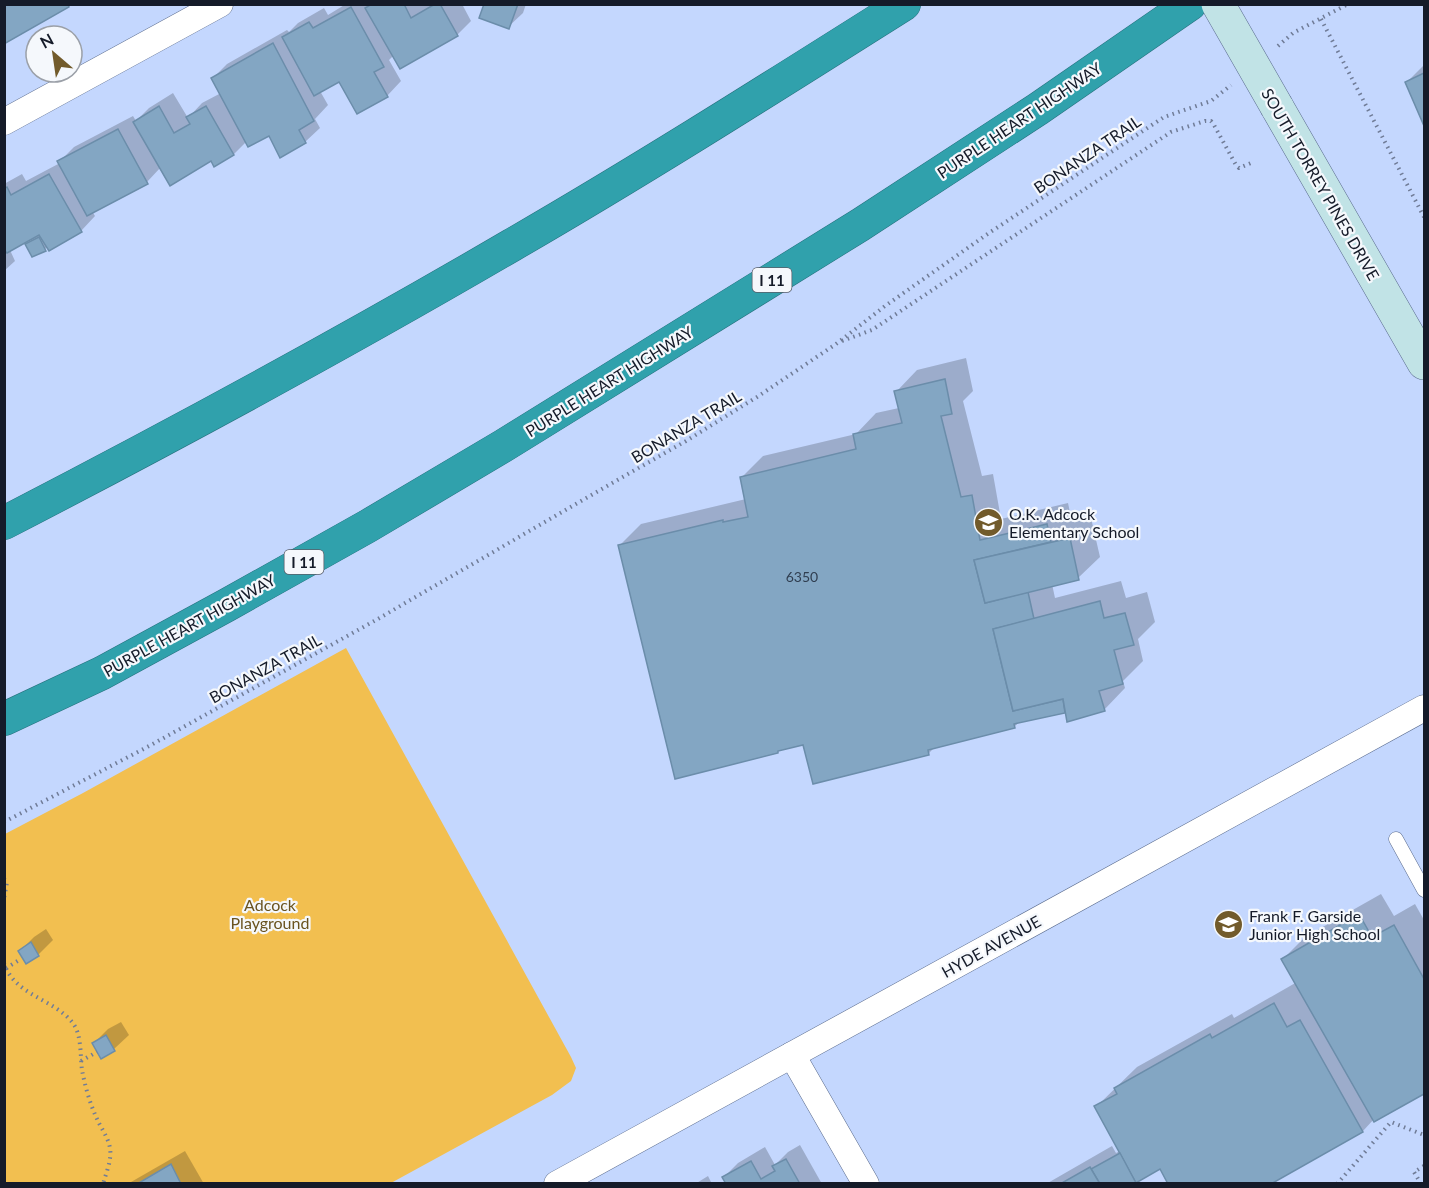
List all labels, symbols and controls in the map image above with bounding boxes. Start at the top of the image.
north arrow [24,24,84,84]
text: N [36,29,56,52]
street label: PURPLE HEART HIGHWAY [933,58,1105,182]
street label: SOUTH TORREY PINES DRIVE [1258,85,1384,283]
street label: BONANZA TRAIL [1030,111,1144,197]
road number: I 11 [752,268,792,292]
street label: PURPLE HEART HIGHWAY [522,322,696,440]
street label: BONANZA TRAIL [628,386,744,466]
place label: O.K. Adcock Elementary School [1009,504,1139,541]
school or university icon: O.K. Adcock Elementary School [972,506,1004,538]
road number: I 11 [284,550,324,574]
house number: 6350 [786,568,818,585]
street label: PURPLE HEART HIGHWAY [100,570,278,680]
street label: BONANZA TRAIL [206,629,324,707]
park label: Adcock Playground [231,895,309,932]
place label: Frank F. Garside Junior High School [1249,906,1380,943]
school or university icon: Frank F. Garside Junior High School [1212,908,1244,940]
street label: HYDE AVENUE [938,911,1044,981]

